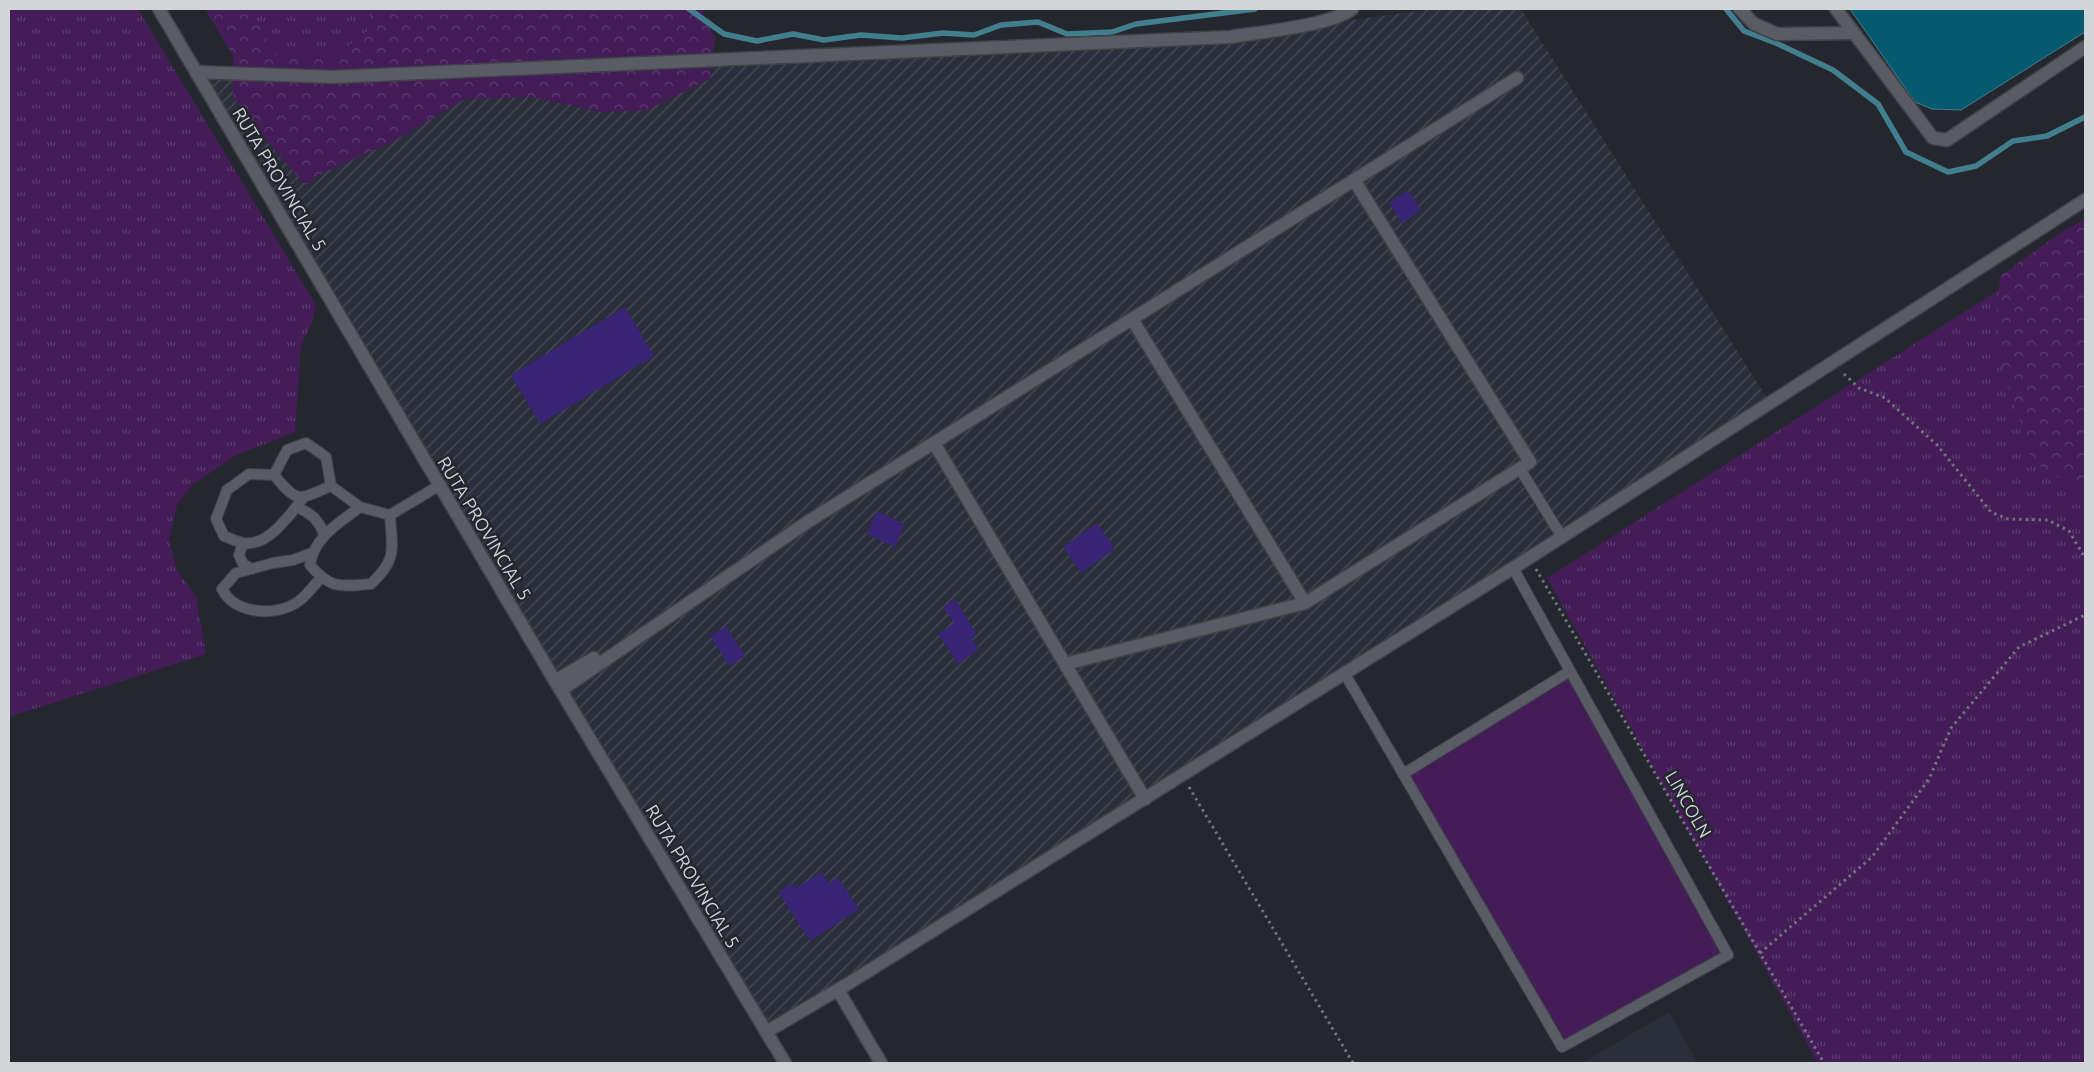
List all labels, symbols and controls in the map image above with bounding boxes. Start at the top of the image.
street label: RUTA PROVINCIAL 5 [229,104,331,254]
street label: RUTA PROVINCIAL 5 [434,453,536,603]
street label: LINCOLN [1662,767,1716,841]
street label: RUTA PROVINCIAL 5 [642,801,744,951]

